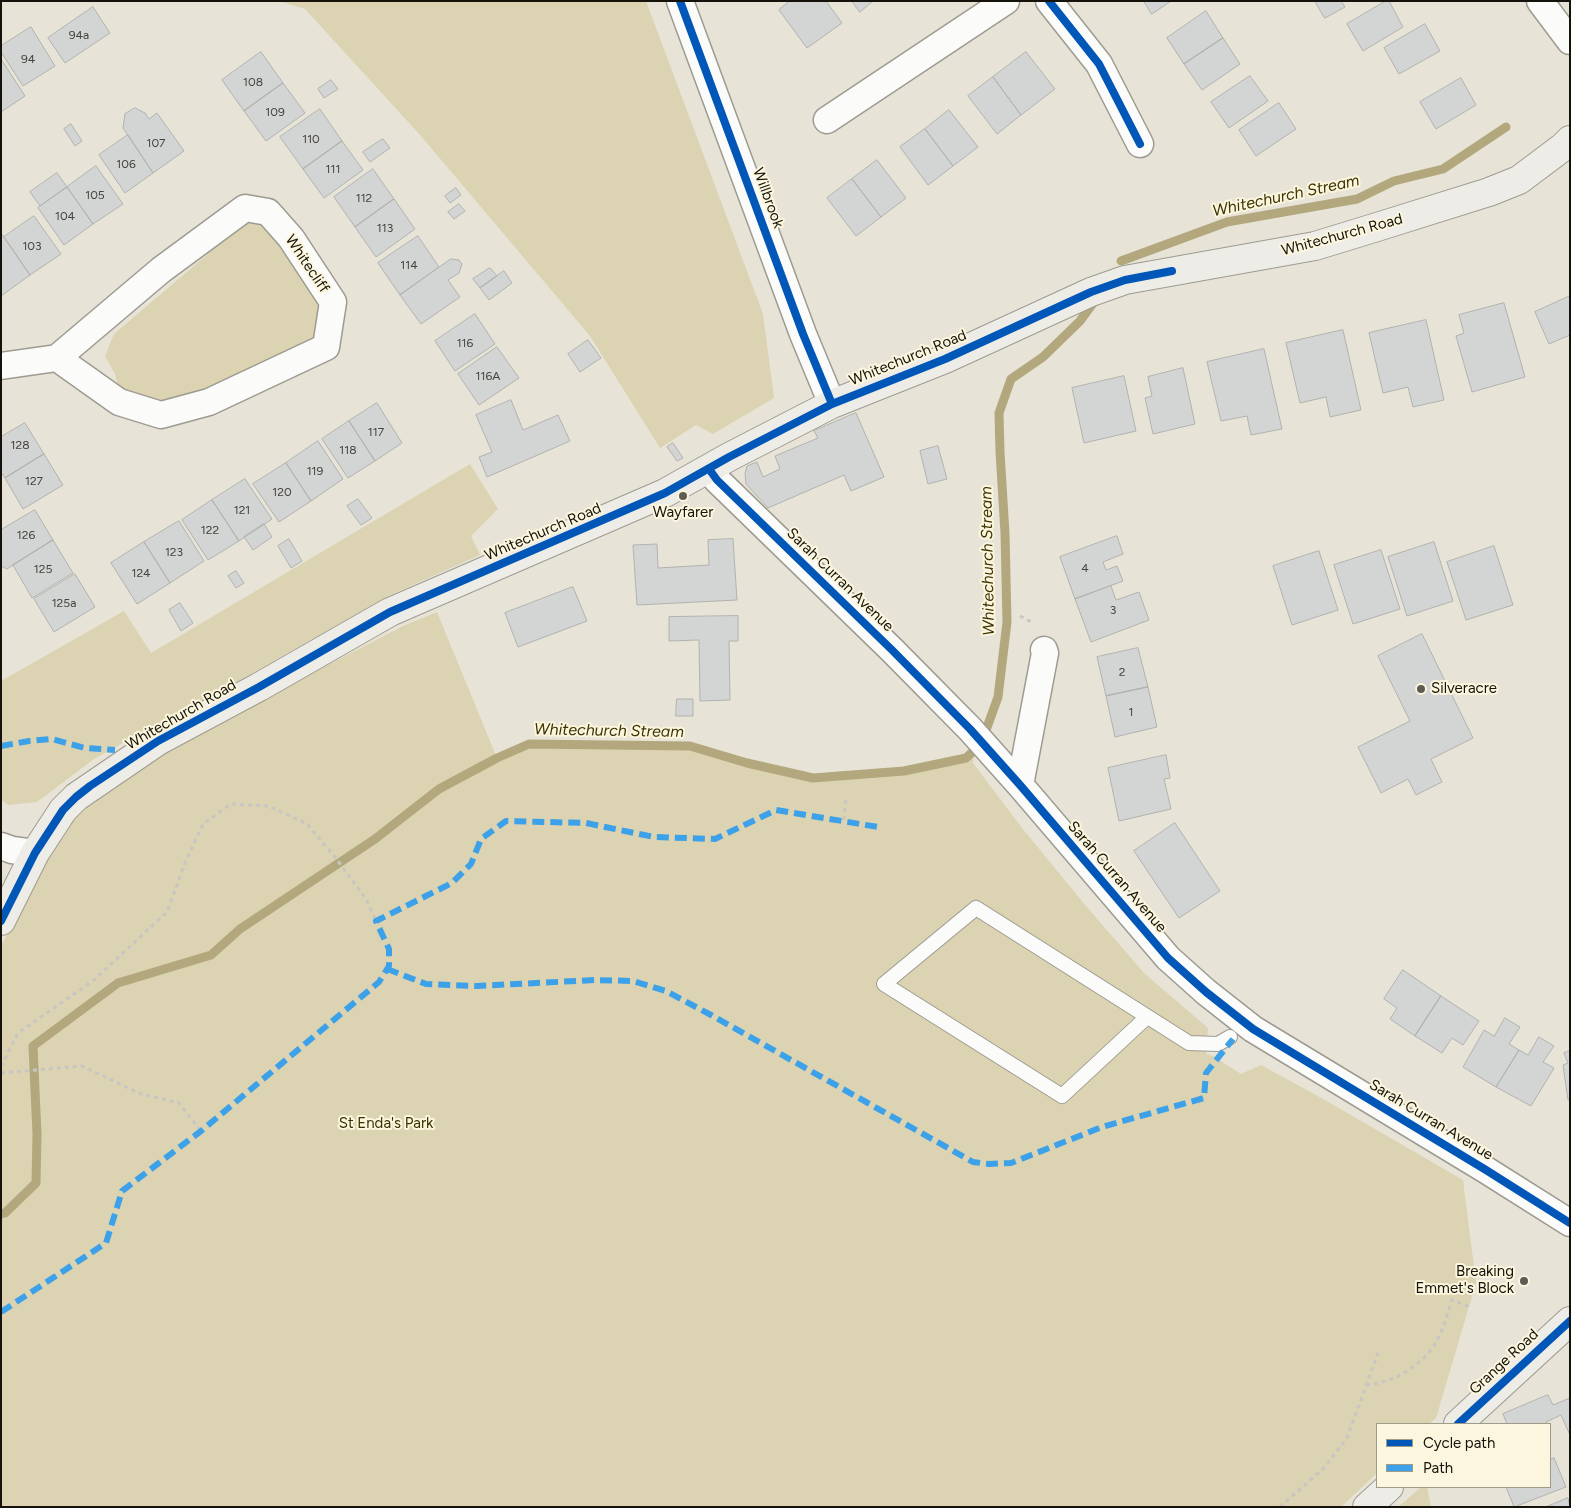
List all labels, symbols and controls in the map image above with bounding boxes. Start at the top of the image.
house number: 94a [69,28,89,42]
house number: 94 [21,52,35,66]
house number: 108 [243,75,263,89]
house number: 109 [265,105,285,119]
house number: 110 [302,132,320,146]
house number: 107 [146,136,166,150]
house number: 106 [116,157,136,171]
house number: 111 [326,162,340,176]
street label: Willbrook [749,165,787,231]
water label: Whitechurch Stream [1211,171,1361,221]
house number: 105 [85,188,105,202]
house number: 112 [356,191,372,205]
house number: 104 [55,209,75,223]
street label: Whitechurch Road [1279,210,1405,260]
house number: 113 [377,221,393,235]
street label: Whitecliff [281,232,333,296]
house number: 103 [22,239,42,253]
house number: 114 [400,258,418,272]
street label: Whitechurch Road [847,326,969,390]
house number: 116 [457,336,473,350]
house number: 116A [476,369,500,383]
house number: 117 [368,425,384,439]
house number: 128 [10,438,30,452]
house number: 118 [339,443,357,457]
house number: 119 [307,464,323,478]
house number: 127 [25,474,43,488]
house number: 120 [272,485,292,499]
water label: Whitechurch Stream [977,486,999,636]
marker: Wayfarer [677,490,689,502]
street label: Whitechurch Road [482,499,604,565]
house number: 121 [234,503,250,517]
place label: Wayfarer [653,504,713,522]
house number: 122 [201,523,219,537]
street label: Sarah Curran Avenue [783,524,897,636]
house number: 126 [17,528,35,542]
house number: 123 [165,545,183,559]
house number: 4 [1081,561,1089,575]
house number: 125 [34,562,52,576]
house number: 124 [131,566,151,580]
house number: 125a [52,596,76,610]
house number: 3 [1110,603,1116,617]
house number: 2 [1119,665,1125,679]
street label: Whitechurch Road [122,676,240,754]
place label: Silveracre [1431,680,1497,698]
marker: Silveracre [1415,683,1427,695]
house number: 1 [1129,705,1133,719]
water label: Whitechurch Stream [534,720,684,742]
street label: Sarah Curran Avenue [1064,818,1170,936]
street label: Sarah Curran Avenue [1366,1076,1496,1164]
park label: St Enda's Park [339,1115,433,1133]
place label: Breaking Emmet's Block [1415,1263,1514,1298]
marker: Breaking Emmet's Block [1518,1275,1530,1287]
street label: Grange Road [1466,1326,1542,1398]
legend [1376,1423,1551,1488]
text: Cycle path [1423,1434,1495,1452]
text: Path [1423,1459,1453,1477]

